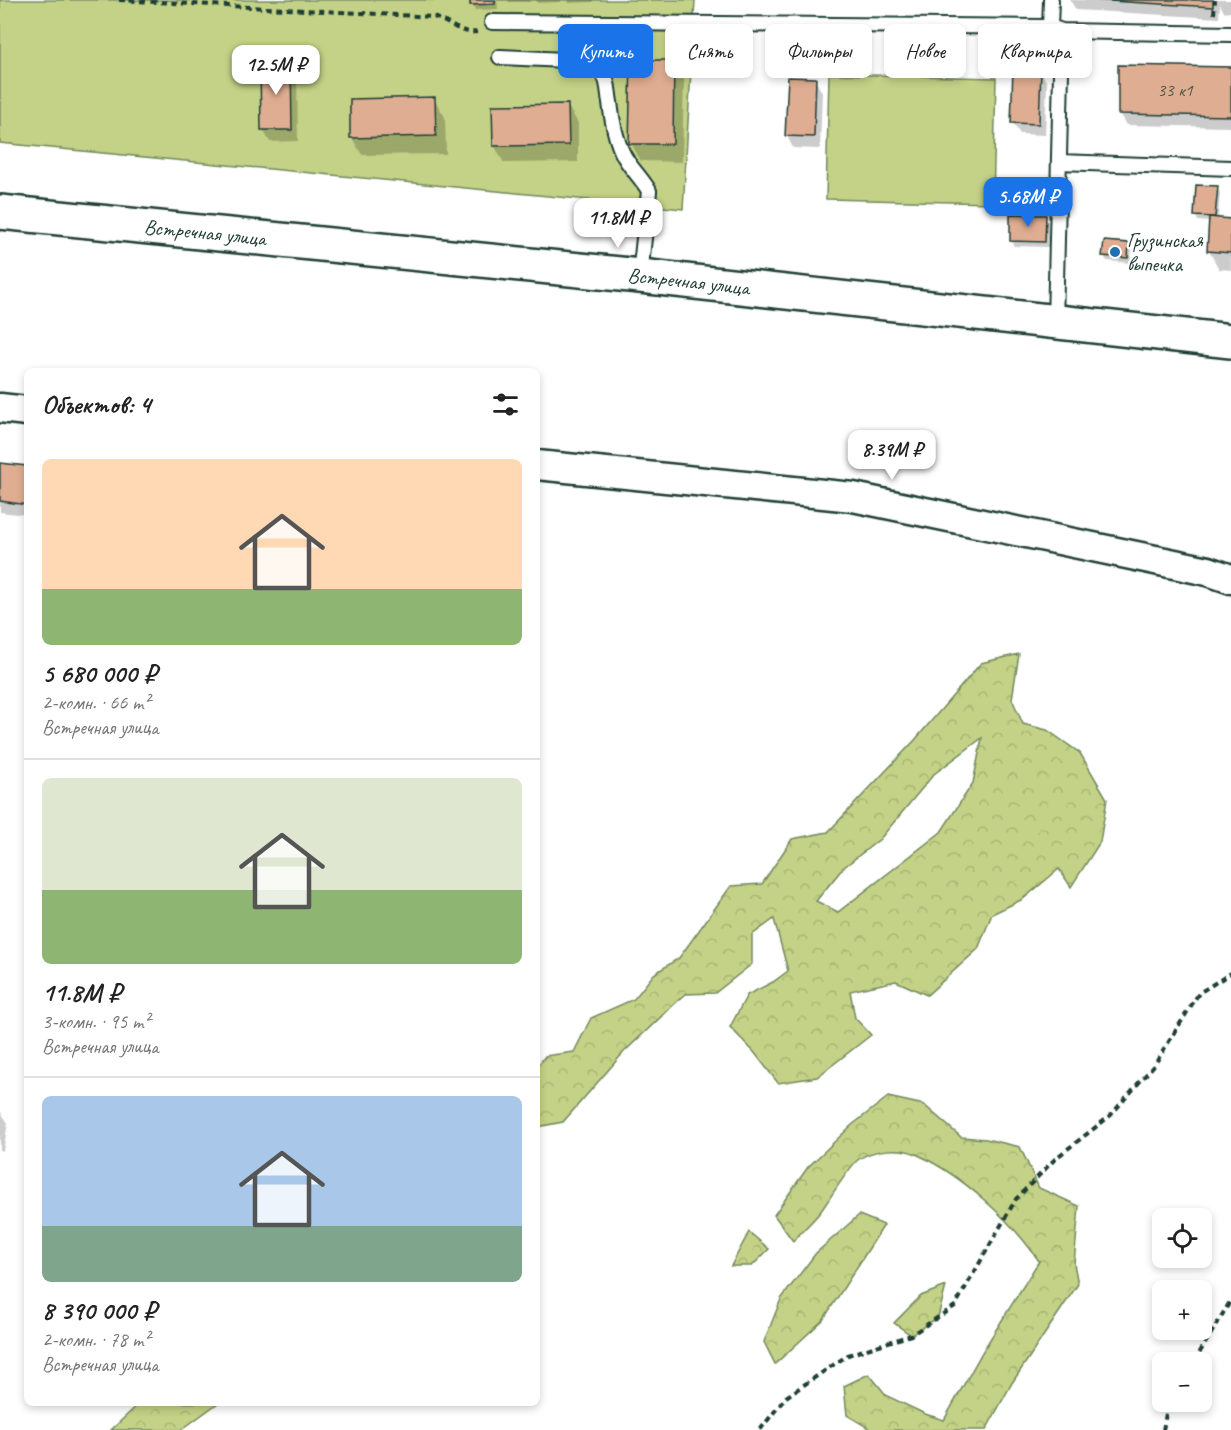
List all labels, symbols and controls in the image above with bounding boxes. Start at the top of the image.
chip: Купить [558,24,653,78]
chip: Снять [665,24,753,78]
chip: Фильтры [765,24,872,78]
chip: Новое [884,24,966,78]
chip: Квартира [978,24,1092,78]
pin: 12.5M ₽ [221,45,331,96]
text: 12.5M ₽ [246,52,306,77]
house number: 33 к1 [1157,79,1194,101]
pin: 5.68M ₽ [973,177,1083,228]
text: 5.68M ₽ [998,184,1058,209]
pin: 11.8M ₽ [563,198,673,249]
text: 11.8M ₽ [588,205,648,230]
street label: Встречная улица [143,213,270,252]
place label: Грузинская выпечка [1127,227,1204,277]
marker: Грузинская выпечка [1108,245,1122,259]
street label: Встречная улица [626,262,753,301]
text: Объектов: 4 [42,388,151,421]
icon: filters [489,388,522,421]
pin: 8.39M ₽ [837,430,947,481]
text: 8.39M ₽ [862,437,922,462]
icon: home [228,498,336,606]
text: 5 680 000 ₽ [42,657,156,690]
text: 2-комн. · 66 m² [42,690,150,715]
text: Встречная улица [42,715,158,740]
icon: home [228,817,336,925]
text: 11.8M ₽ [42,976,121,1009]
text: 3-комн. · 95 m² [42,1009,150,1034]
text: Встречная улица [42,1034,158,1059]
icon: home [228,1135,336,1243]
map controls [1152,1208,1212,1412]
button: locate [1152,1208,1212,1268]
button: + [1152,1280,1212,1340]
text: 8 390 000 ₽ [42,1294,156,1327]
text: 2-комн. · 78 m² [42,1327,150,1352]
text: Встречная улица [42,1352,158,1377]
button: − [1152,1352,1212,1412]

